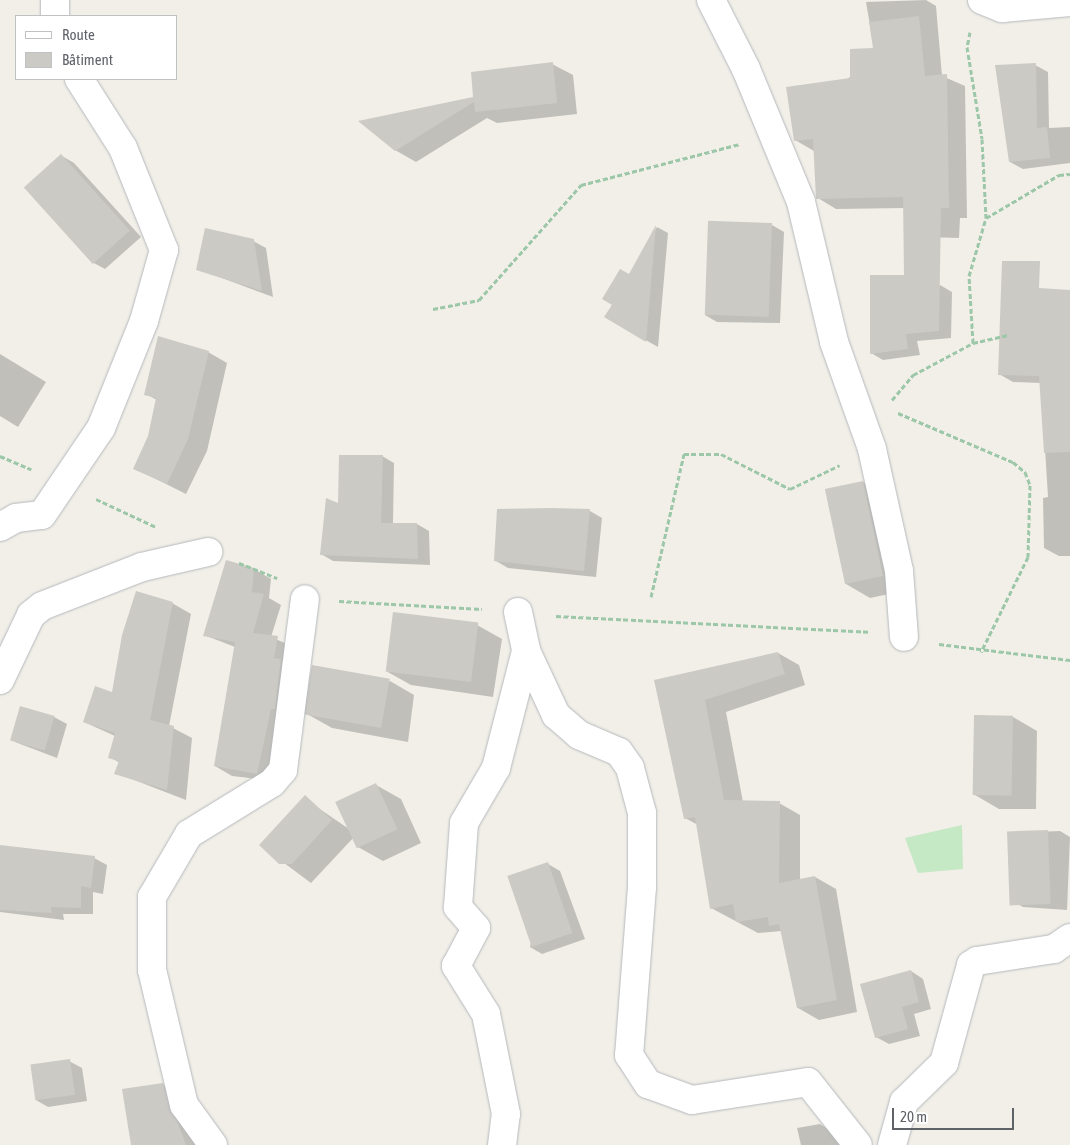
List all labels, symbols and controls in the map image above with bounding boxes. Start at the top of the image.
legend [15,15,178,80]
text: Route [62,26,95,43]
text: Bâtiment [62,51,113,68]
scale bar [895,1098,1018,1130]
text: 20 m [900,1108,927,1125]

